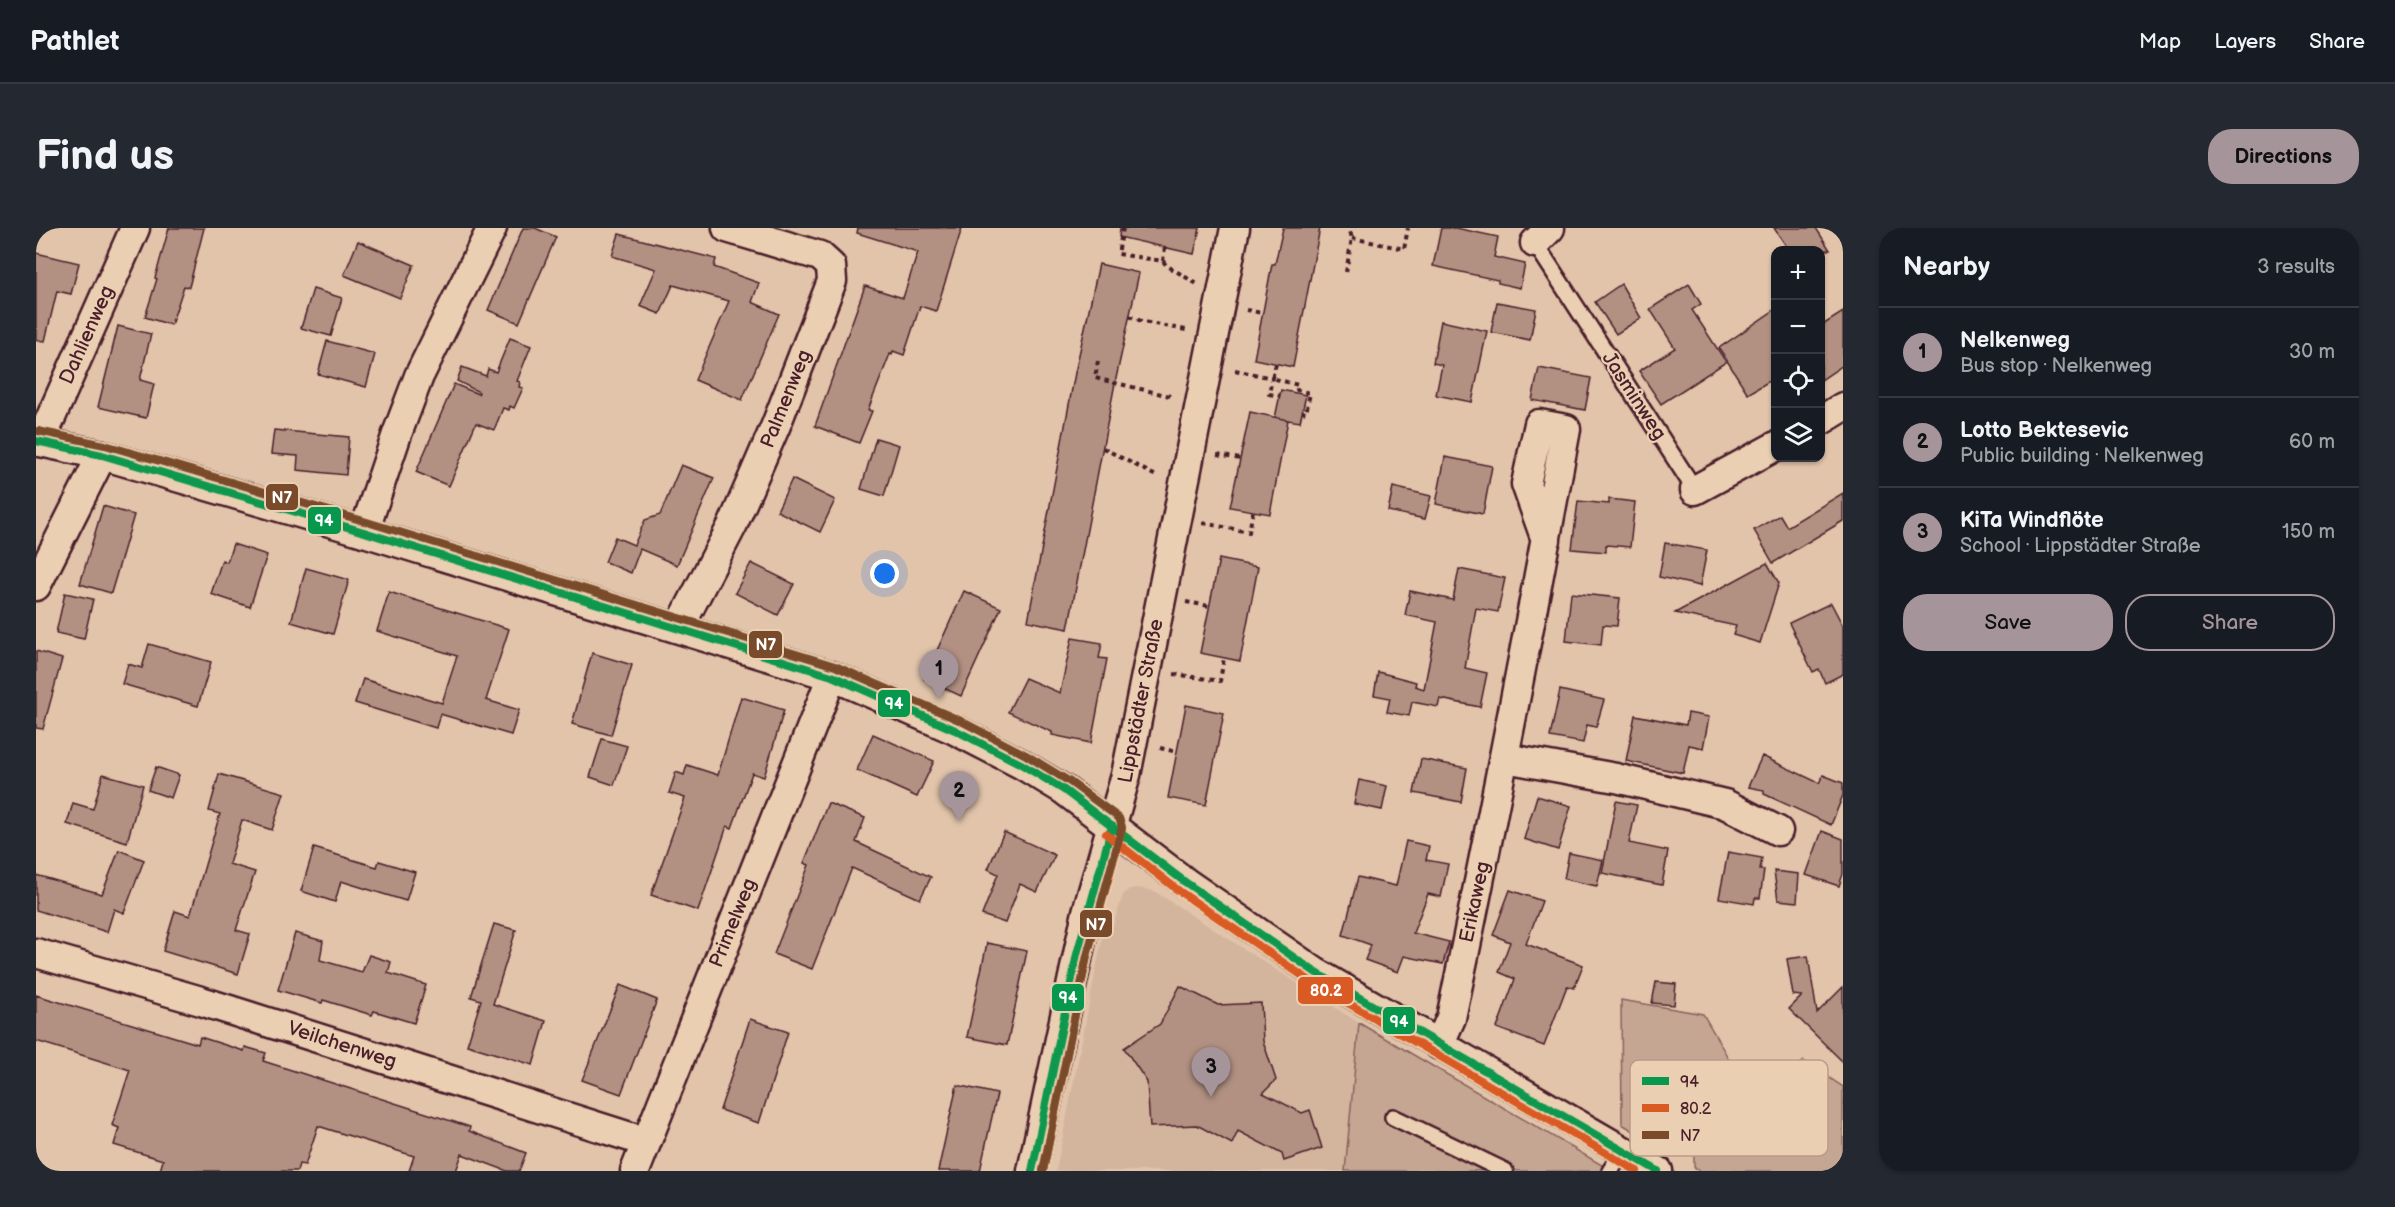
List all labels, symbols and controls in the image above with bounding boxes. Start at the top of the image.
text: Pathlet [30,25,119,58]
text: Map [2139,29,2181,54]
text: Layers [2214,29,2276,54]
text: Share [2309,29,2365,54]
button: Directions [2208,129,2359,184]
text: Find us [36,131,174,182]
map controls [1771,246,1825,462]
button: + [1771,246,1825,300]
text: Nearby [1903,252,1990,283]
text: 3 results [2257,255,2335,279]
street label: Dahlienweg [55,282,119,388]
button: − [1771,300,1825,354]
text: Nelkenweg [1960,327,2070,354]
text: 1 [1918,340,1927,364]
text: 30 m [2289,340,2335,364]
street label: Palmenweg [755,346,817,452]
street label: Jasminweg [1597,347,1671,445]
button: locate [1771,354,1825,408]
text: Bus stop · Nelkenweg [1960,354,2152,378]
button: layers [1771,408,1825,462]
text: Lotto Bektesevic [1960,417,2129,444]
text: 2 [1917,430,1928,454]
text: 60 m [2289,430,2335,454]
text: Public building · Nelkenweg [1960,444,2204,468]
line badge: N7 [265,483,299,511]
text: N7 [272,489,293,508]
line badge: 94 [307,506,342,535]
text: KiTa Windflöte [1960,507,2104,534]
text: 94 [315,512,334,531]
text: 3 [1917,520,1928,544]
text: 150 m [2282,520,2335,544]
text: School · Lippstädter Straße [1960,534,2201,558]
your location [870,559,899,588]
button: Save [1903,594,2113,651]
button: Share [2125,594,2335,651]
street label: Lippstädter Straße [1113,617,1169,785]
line badge: N7 [748,630,783,659]
text: N7 [756,636,777,655]
pin: 1 [920,650,958,699]
line badge: 94 [877,689,911,718]
text: 94 [885,695,904,714]
pin: 2 [940,772,978,821]
street label: Erikaweg [1455,859,1495,945]
street label: Primelweg [704,875,762,971]
line badge: N7 [1079,909,1113,938]
text: N7 [1086,916,1107,935]
line badge: 80.2 [1297,976,1354,1005]
text: 80.2 [1310,982,1343,1001]
line badge: 94 [1051,983,1085,1012]
text: 94 [1059,989,1078,1008]
line badge: 94 [1382,1006,1416,1035]
text: 94 [1390,1013,1409,1032]
street label: Veilchenweg [285,1016,399,1074]
pin: 3 [1192,1048,1230,1097]
legend [1630,1060,1828,1156]
text: 94 [1680,1073,1699,1092]
text: 80.2 [1680,1100,1712,1119]
text: N7 [1680,1127,1700,1146]

